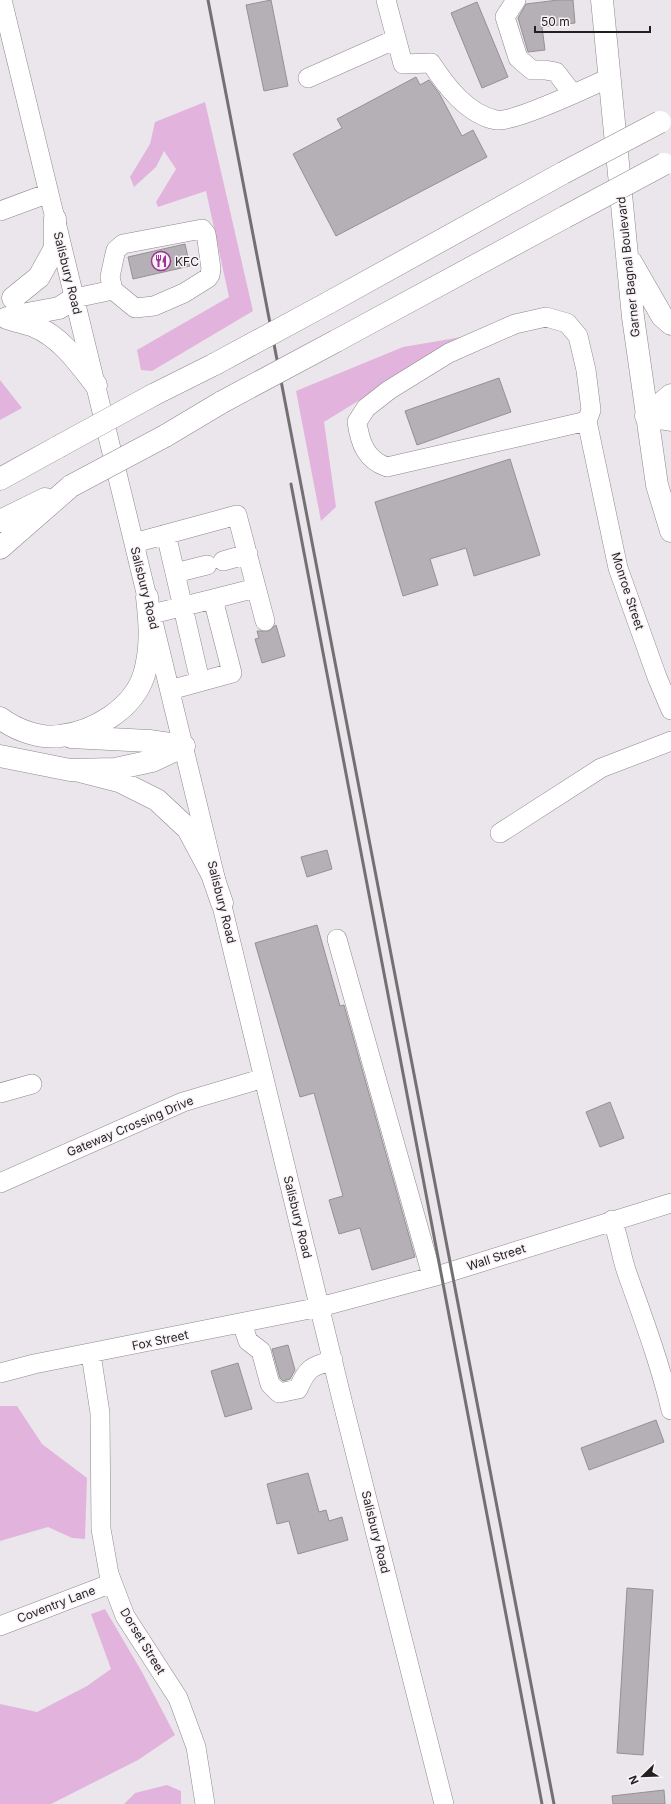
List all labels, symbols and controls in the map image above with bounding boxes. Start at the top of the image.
scale bar [535,8,650,34]
text: 50 m [541,14,570,29]
street label: Garner Bagnal Boulevard [613,196,643,338]
street label: Salisbury Road [50,230,86,316]
restaurant icon: KFC [150,250,172,272]
place label: KFC [175,254,199,269]
street label: Salisbury Road [127,545,163,631]
street label: Monroe Street [608,550,648,632]
street label: Salisbury Road [204,859,240,945]
street label: Gateway Crossing Drive [64,1092,196,1160]
street label: Salisbury Road [280,1174,316,1260]
street label: Wall Street [465,1240,527,1274]
street label: Fox Street [130,1327,190,1353]
street label: Salisbury Road [358,1489,394,1575]
street label: Coventry Lane [15,1582,97,1626]
street label: Dorset Street [117,1605,169,1677]
north arrow [623,1756,663,1796]
text: N [626,1773,642,1787]

